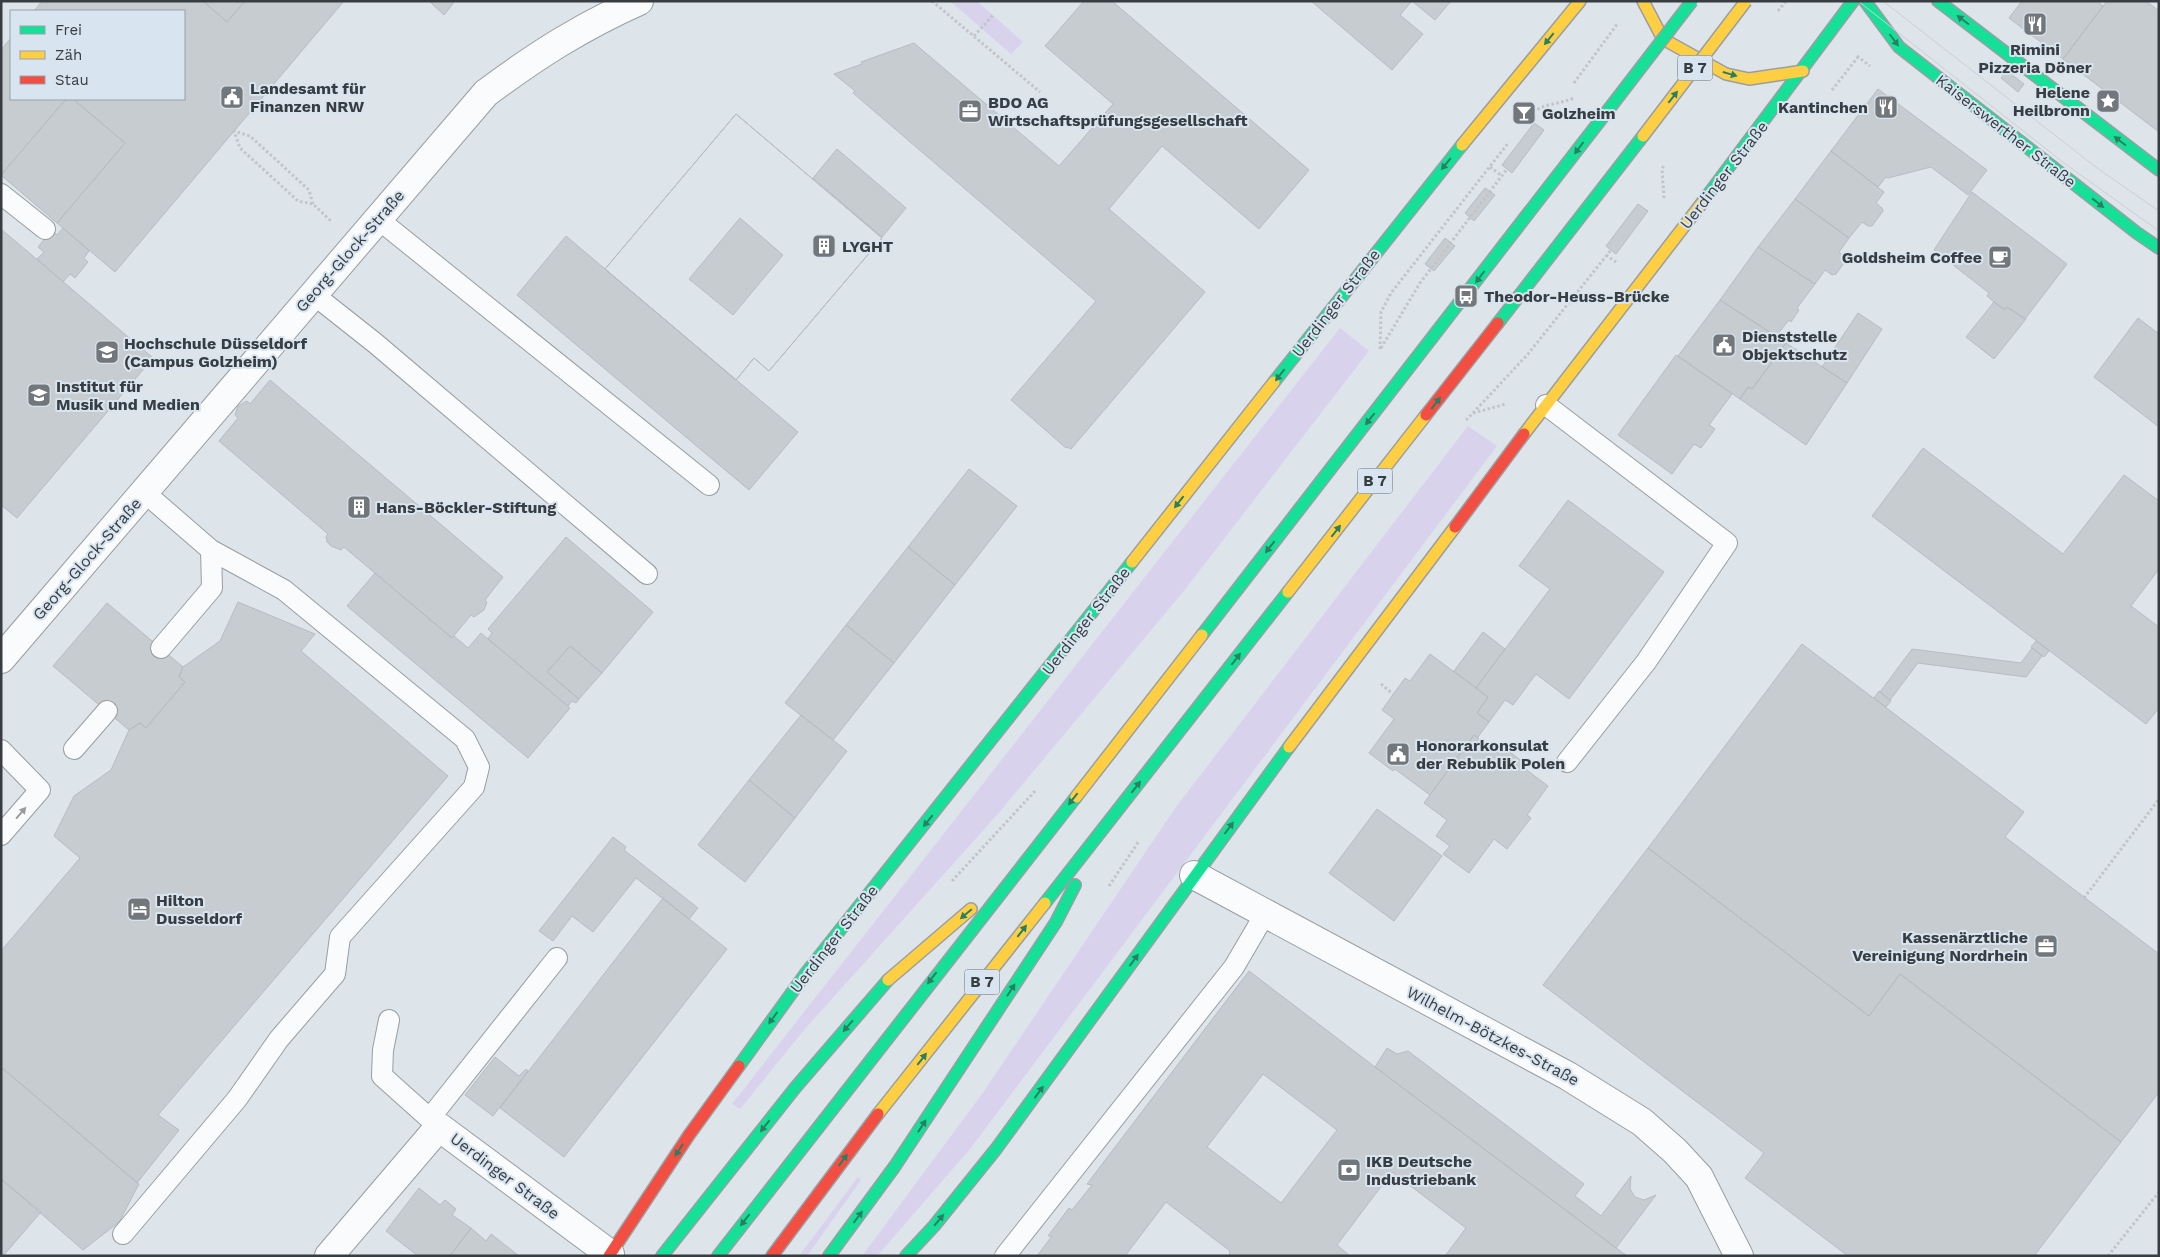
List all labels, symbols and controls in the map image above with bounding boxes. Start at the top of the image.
legend [10,10,185,100]
restaurant icon: Rimini Pizzeria Döner [2022,11,2048,37]
one-way arrow [1957,15,1970,26]
text: Frei [55,21,82,39]
one-way arrow [1543,32,1554,45]
one-way arrow [1889,33,1899,47]
place label: Rimini Pizzeria Döner [1978,40,2092,77]
text: Zäh [55,46,82,64]
road number: B 7 [1678,56,1712,80]
one-way arrow [1722,70,1738,78]
street label: Kaiserswerther Straße [1932,70,2080,192]
text: Stau [55,71,89,89]
place label: Landesamt für Finanzen NRW [250,79,366,116]
place label: Helene Heilbronn [2013,83,2090,120]
public building icon: Landesamt für Finanzen NRW [219,84,245,110]
place icon: Helene Heilbronn [2095,88,2121,114]
one-way arrow [1668,90,1678,104]
place label: BDO AG Wirtschaftsprüfungsgesellschaft [988,93,1247,130]
restaurant icon: Kantinchen [1873,94,1899,120]
office icon: BDO AG Wirtschaftsprüfungsgesellschaft [957,98,983,124]
place label: Kantinchen [1778,98,1868,117]
bar icon: Golzheim [1511,100,1537,126]
place label: Golzheim [1542,104,1616,123]
street label: Uerdinger Straße [1676,117,1772,233]
one-way arrow [2114,135,2127,146]
one-way arrow [1574,141,1584,155]
one-way arrow [1440,158,1451,171]
street label: Georg-Glock-Straße [292,186,408,316]
one-way arrow [2091,198,2105,208]
building icon: LYGHT [811,233,837,259]
place label: LYGHT [842,237,894,256]
cafe icon: Goldsheim Coffee [1987,244,2013,270]
street label: Uerdinger Straße [1288,245,1384,361]
place label: Goldsheim Coffee [1842,248,1982,267]
one-way arrow [1475,270,1486,283]
bus stop icon: Theodor-Heuss-Brücke [1453,283,1479,309]
place label: Theodor-Heuss-Brücke [1484,287,1669,306]
place label: Dienststelle Objektschutz [1742,327,1847,364]
public building icon: Dienststelle Objektschutz [1711,332,1737,358]
place label: Hochschule Düsseldorf (Campus Golzheim) [124,334,307,371]
school or university icon: Hochschule Düsseldorf (Campus Golzheim) [94,339,120,365]
one-way arrow [1275,368,1285,381]
place label: Institut für Musik und Medien [56,377,200,414]
school or university icon: Institut für Musik und Medien [26,382,52,408]
one-way arrow [1431,396,1441,410]
one-way arrow [1364,412,1375,425]
road number: B 7 [1358,468,1392,494]
street label: Georg-Glock-Straße [29,494,145,624]
building icon: Hans-Böckler-Stiftung [346,494,372,520]
one-way arrow [1174,495,1185,508]
place label: Hans-Böckler-Stiftung [376,498,556,517]
one-way arrow [1331,524,1341,538]
one-way arrow [1264,540,1275,553]
street label: Uerdinger Straße [1038,563,1134,679]
one-way arrow [1230,653,1241,666]
place label: Honorarkonsulat der Rebublik Polen [1416,736,1565,773]
public building icon: Honorarkonsulat der Rebublik Polen [1385,741,1411,767]
one-way arrow [1130,781,1141,794]
one-way arrow [1067,792,1078,805]
one-way arrow [15,806,26,819]
one-way arrow [922,814,933,827]
one-way arrow [1224,821,1234,835]
street label: Uerdinger Straße [786,881,882,997]
place label: Hilton Dusseldorf [156,891,243,928]
hotel icon: Hilton Dusseldorf [126,896,152,922]
one-way arrow [960,908,972,920]
one-way arrow [1017,925,1028,938]
place label: Kassenärztliche Vereinigung Nordrhein [1852,928,2028,965]
office icon: Kassenärztliche Vereinigung Nordrhein [2033,933,2059,959]
one-way arrow [1129,953,1139,967]
road number: B 7 [964,970,1000,994]
one-way arrow [927,971,938,984]
street label: Wilhelm-Bötzkes-Straße [1403,982,1583,1090]
one-way arrow [1006,983,1016,996]
one-way arrow [768,1011,778,1025]
one-way arrow [843,1019,854,1032]
one-way arrow [916,1053,927,1066]
one-way arrow [1033,1086,1044,1099]
one-way arrow [917,1119,927,1132]
one-way arrow [759,1120,770,1133]
street label: Uerdinger Straße [447,1129,563,1223]
one-way arrow [674,1143,683,1156]
place label: IKB Deutsche Industriebank [1366,1152,1476,1189]
one-way arrow [838,1153,848,1167]
bank icon: IKB Deutsche Industriebank [1336,1157,1362,1183]
one-way arrow [853,1210,863,1224]
one-way arrow [740,1213,751,1226]
one-way arrow [933,1213,944,1226]

